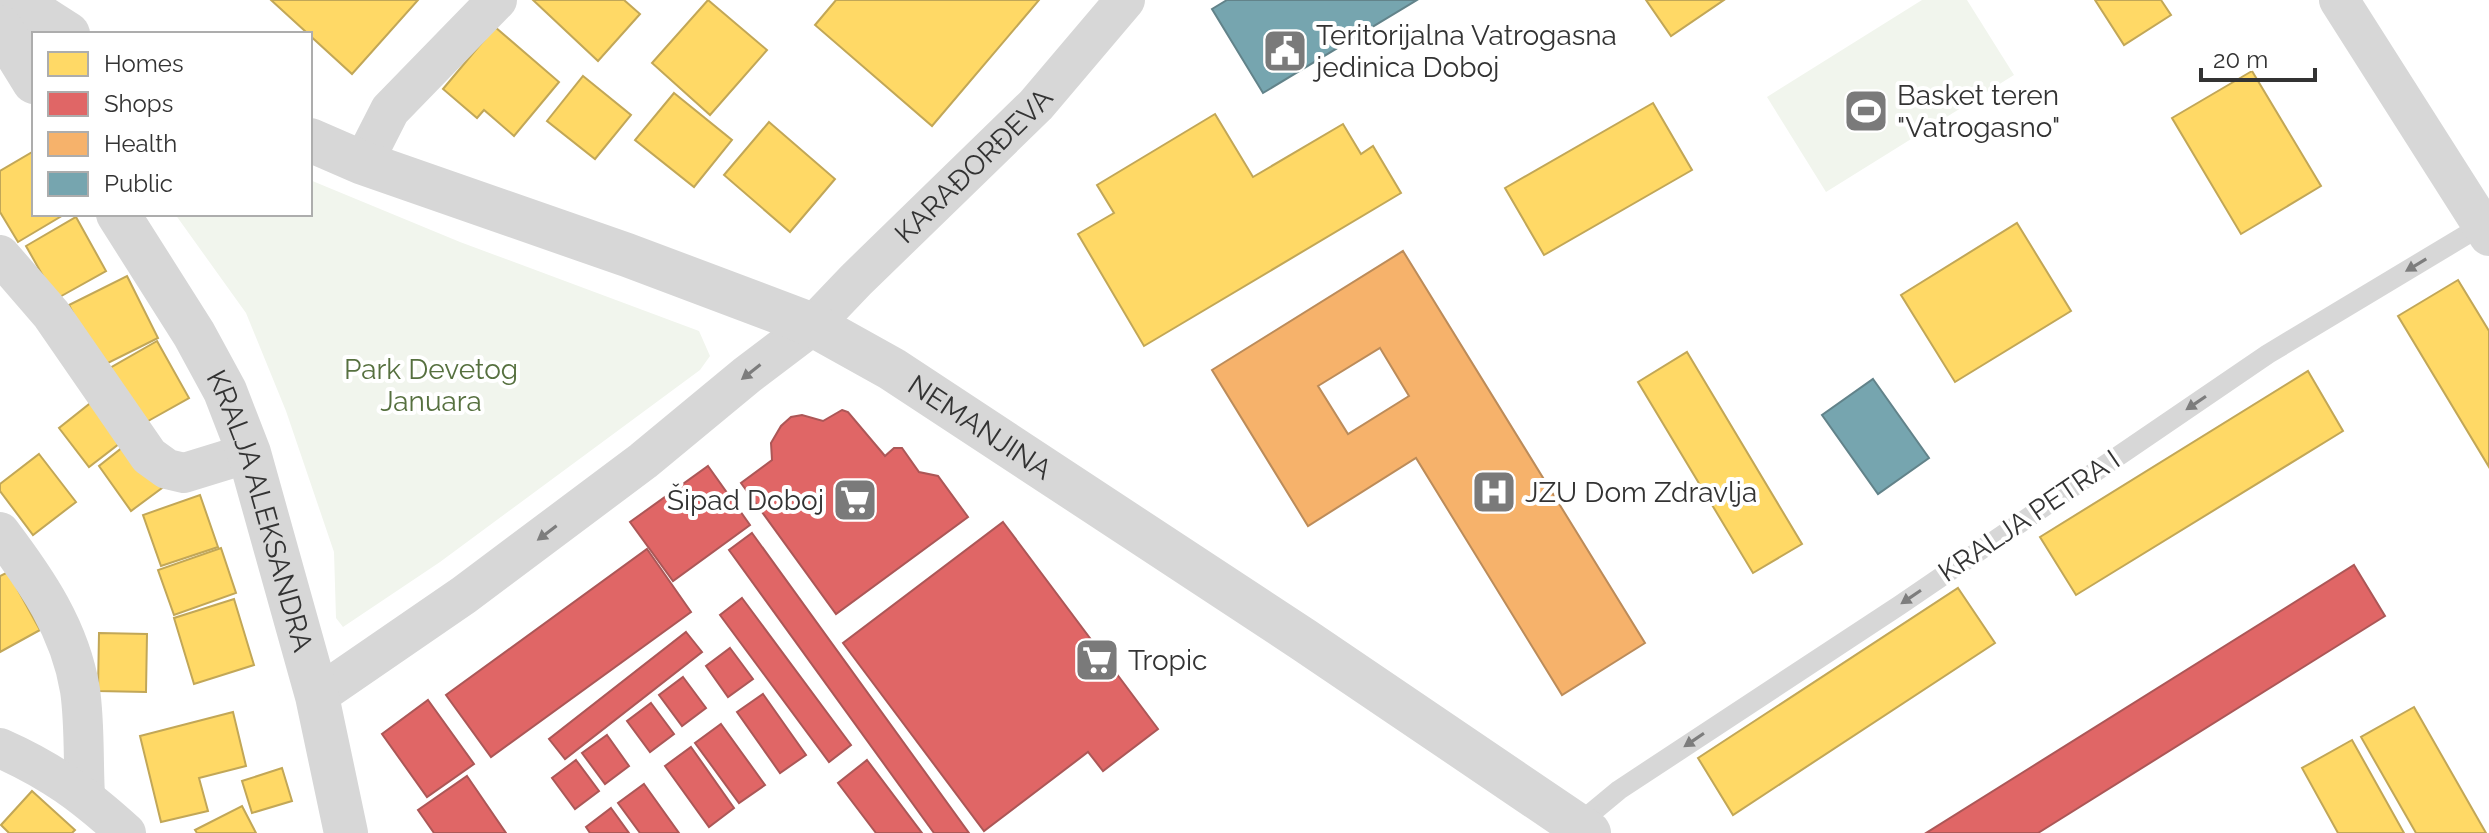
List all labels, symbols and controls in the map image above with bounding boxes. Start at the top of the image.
place label: Teritorijalna Vatrogasna jedinica Doboj [1312,19,1617,84]
public building icon: Teritorijalna Vatrogasna jedinica Doboj [1261,27,1309,75]
legend [32,32,312,216]
scale bar [2201,32,2315,82]
text: 20 m [2213,45,2268,74]
text: Homes [104,49,184,78]
place label: Basket teren "Vatrogasno" [1897,79,2060,144]
street label: KARAĐORĐEVA [888,82,1059,250]
sports icon: Basket teren "Vatrogasno" [1842,87,1890,135]
text: Shops [104,89,173,118]
text: Health [104,129,177,158]
text: Public [104,169,173,198]
one-way arrow [2405,258,2427,272]
park label: Park Devetog Januara [344,353,518,418]
street label: KRALJA ALEKSANDRA [200,364,320,655]
one-way arrow [741,364,761,380]
street label: NEMANJINA [902,368,1058,486]
one-way arrow [2185,395,2206,410]
street label: KRALJA PETRA I [1932,443,2126,589]
hospital icon: JZU Dom Zdravlja [1470,468,1518,516]
supermarket icon: Šipad Doboj [831,476,879,524]
place label: JZU Dom Zdravlja [1525,476,1757,509]
place label: Šipad Doboj [667,483,824,517]
one-way arrow [536,525,557,540]
one-way arrow [1901,589,1922,604]
supermarket icon: Tropic [1073,636,1121,684]
place label: Tropic [1128,644,1207,677]
one-way arrow [1684,733,1705,748]

